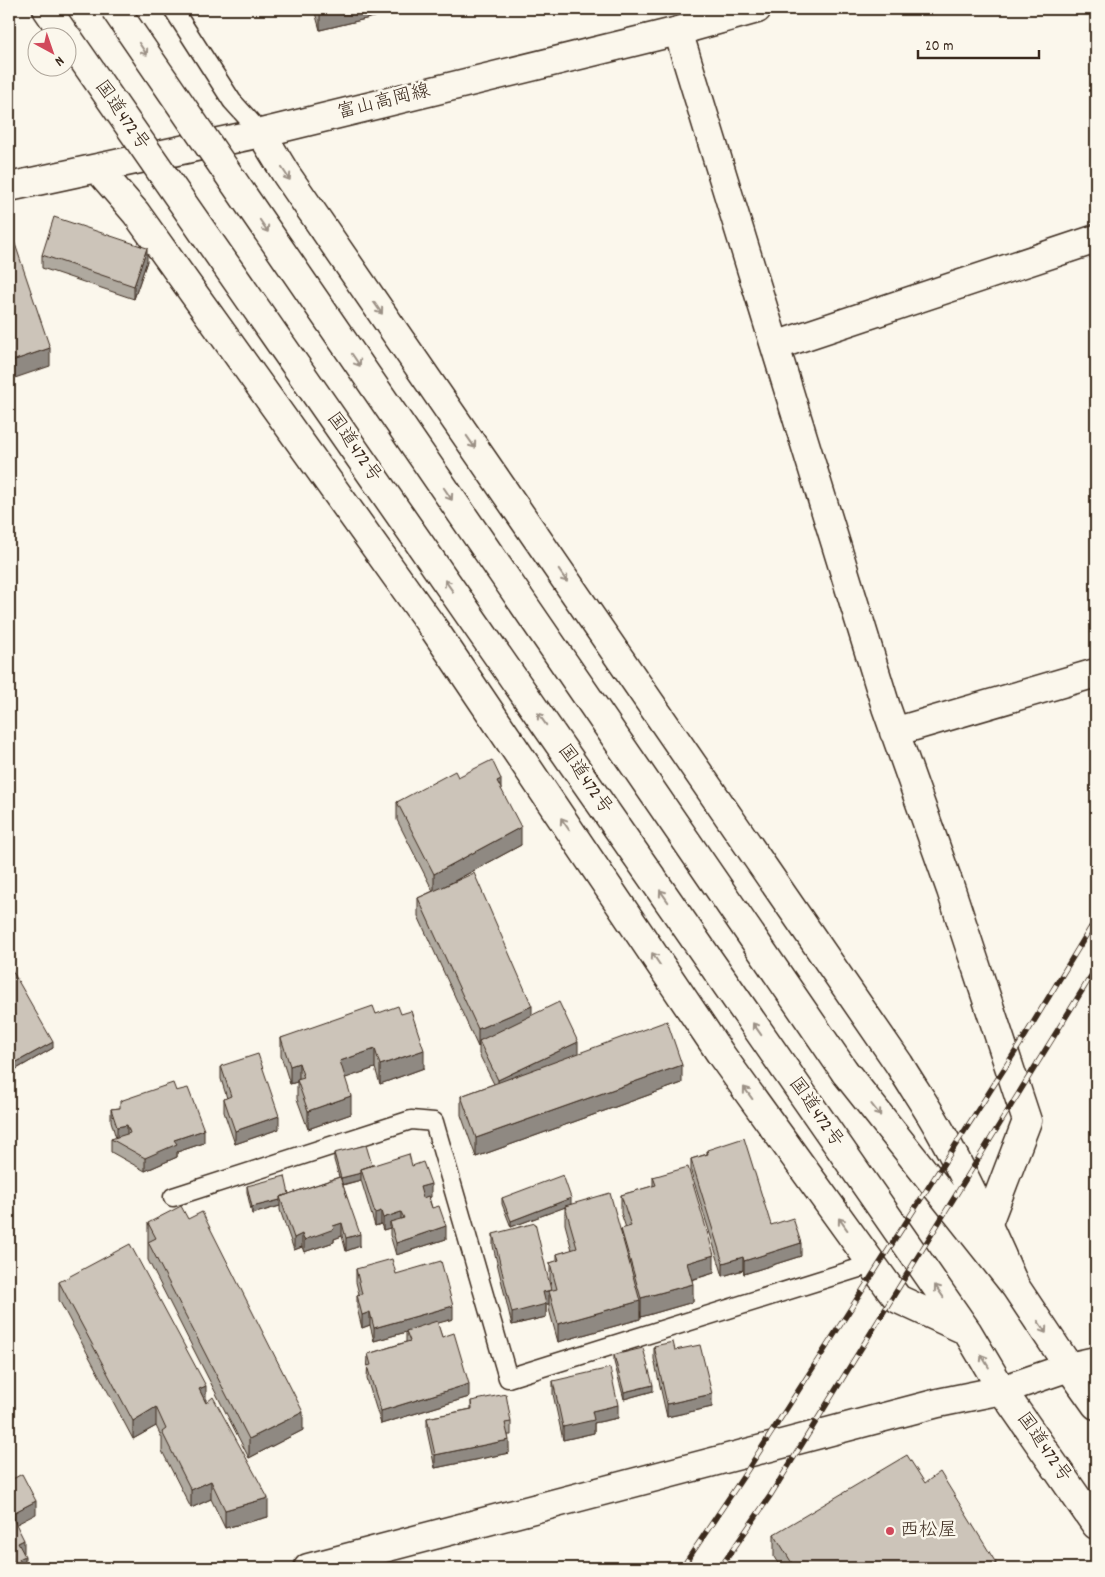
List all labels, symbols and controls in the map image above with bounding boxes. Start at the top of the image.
north arrow [28,28,78,78]
scale bar [918,28,1039,60]
text: 20 m [925,36,953,58]
one-way arrow [137,42,148,56]
text: N [50,51,68,70]
street label: 国道472号 [87,75,155,157]
street label: 富山高岡線 [335,78,433,128]
one-way arrow [281,167,291,181]
one-way arrow [259,219,269,233]
one-way arrow [373,301,383,315]
one-way arrow [351,353,361,367]
street label: 国道472号 [319,407,387,489]
one-way arrow [465,435,476,449]
one-way arrow [443,487,453,501]
one-way arrow [558,568,568,582]
one-way arrow [444,579,454,593]
one-way arrow [537,713,547,727]
street label: 国道472号 [550,739,618,821]
one-way arrow [560,817,570,831]
one-way arrow [659,889,669,903]
one-way arrow [651,952,661,966]
one-way arrow [752,1022,762,1036]
street label: 国道472号 [781,1072,849,1154]
one-way arrow [743,1086,753,1100]
one-way arrow [870,1103,881,1116]
one-way arrow [838,1217,848,1231]
one-way arrow [934,1285,944,1299]
one-way arrow [1037,1319,1047,1333]
one-way arrow [979,1354,989,1368]
street label: 国道472号 [1009,1407,1077,1489]
place label: 西松屋 [900,1518,957,1545]
marker: 西松屋 [884,1525,896,1537]

